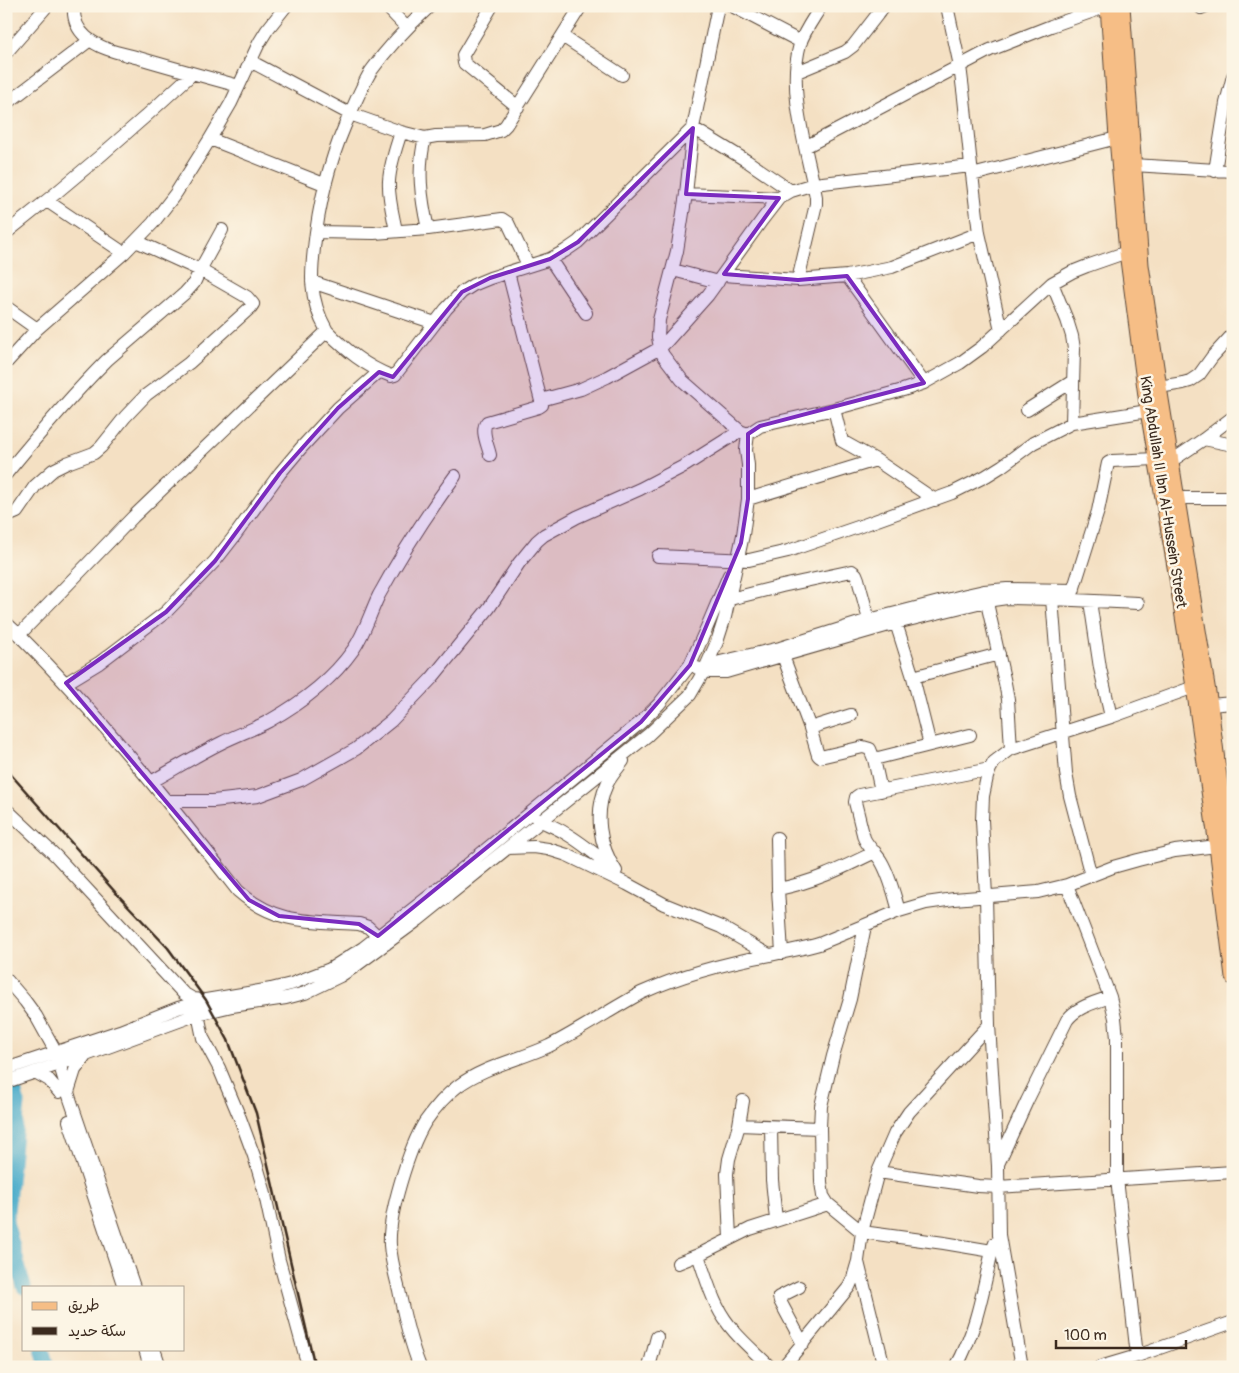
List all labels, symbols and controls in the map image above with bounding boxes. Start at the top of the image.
street label: King Abdullah II Ibn Al-Hussein Street [1135,375,1191,610]
legend [22,1286,185,1350]
text: طريق [68,1296,100,1315]
scale bar [1056,1318,1186,1350]
text: سكة حديد [68,1322,126,1341]
text: 100 m [1064,1326,1107,1345]

